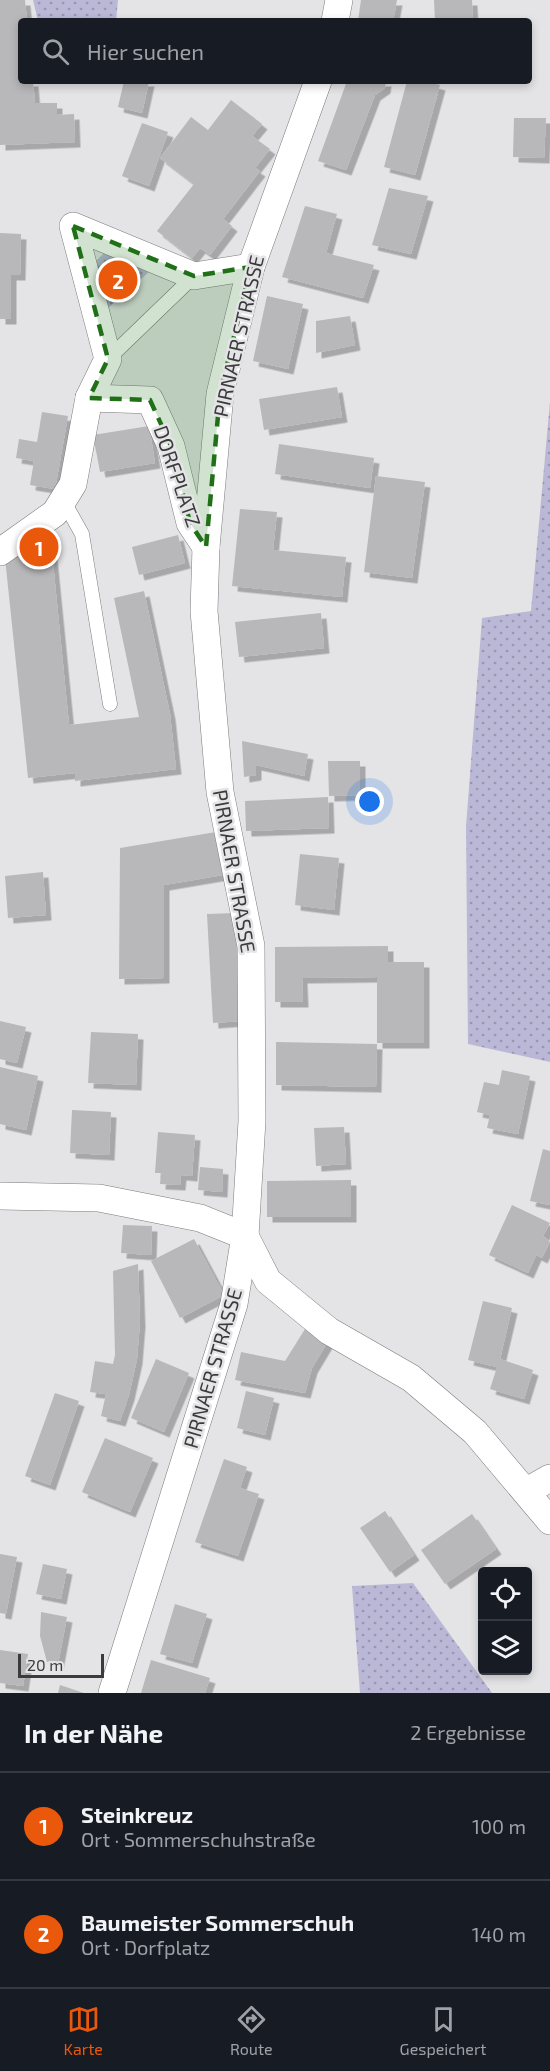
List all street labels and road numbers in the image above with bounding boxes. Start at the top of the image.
street label: PIRNAER STRASSE [208,253,268,419]
street label: DORFPLATZ [149,422,207,530]
street label: PIRNAER STRASSE [209,788,261,954]
street label: PIRNAER STRASSE [178,1285,246,1451]

